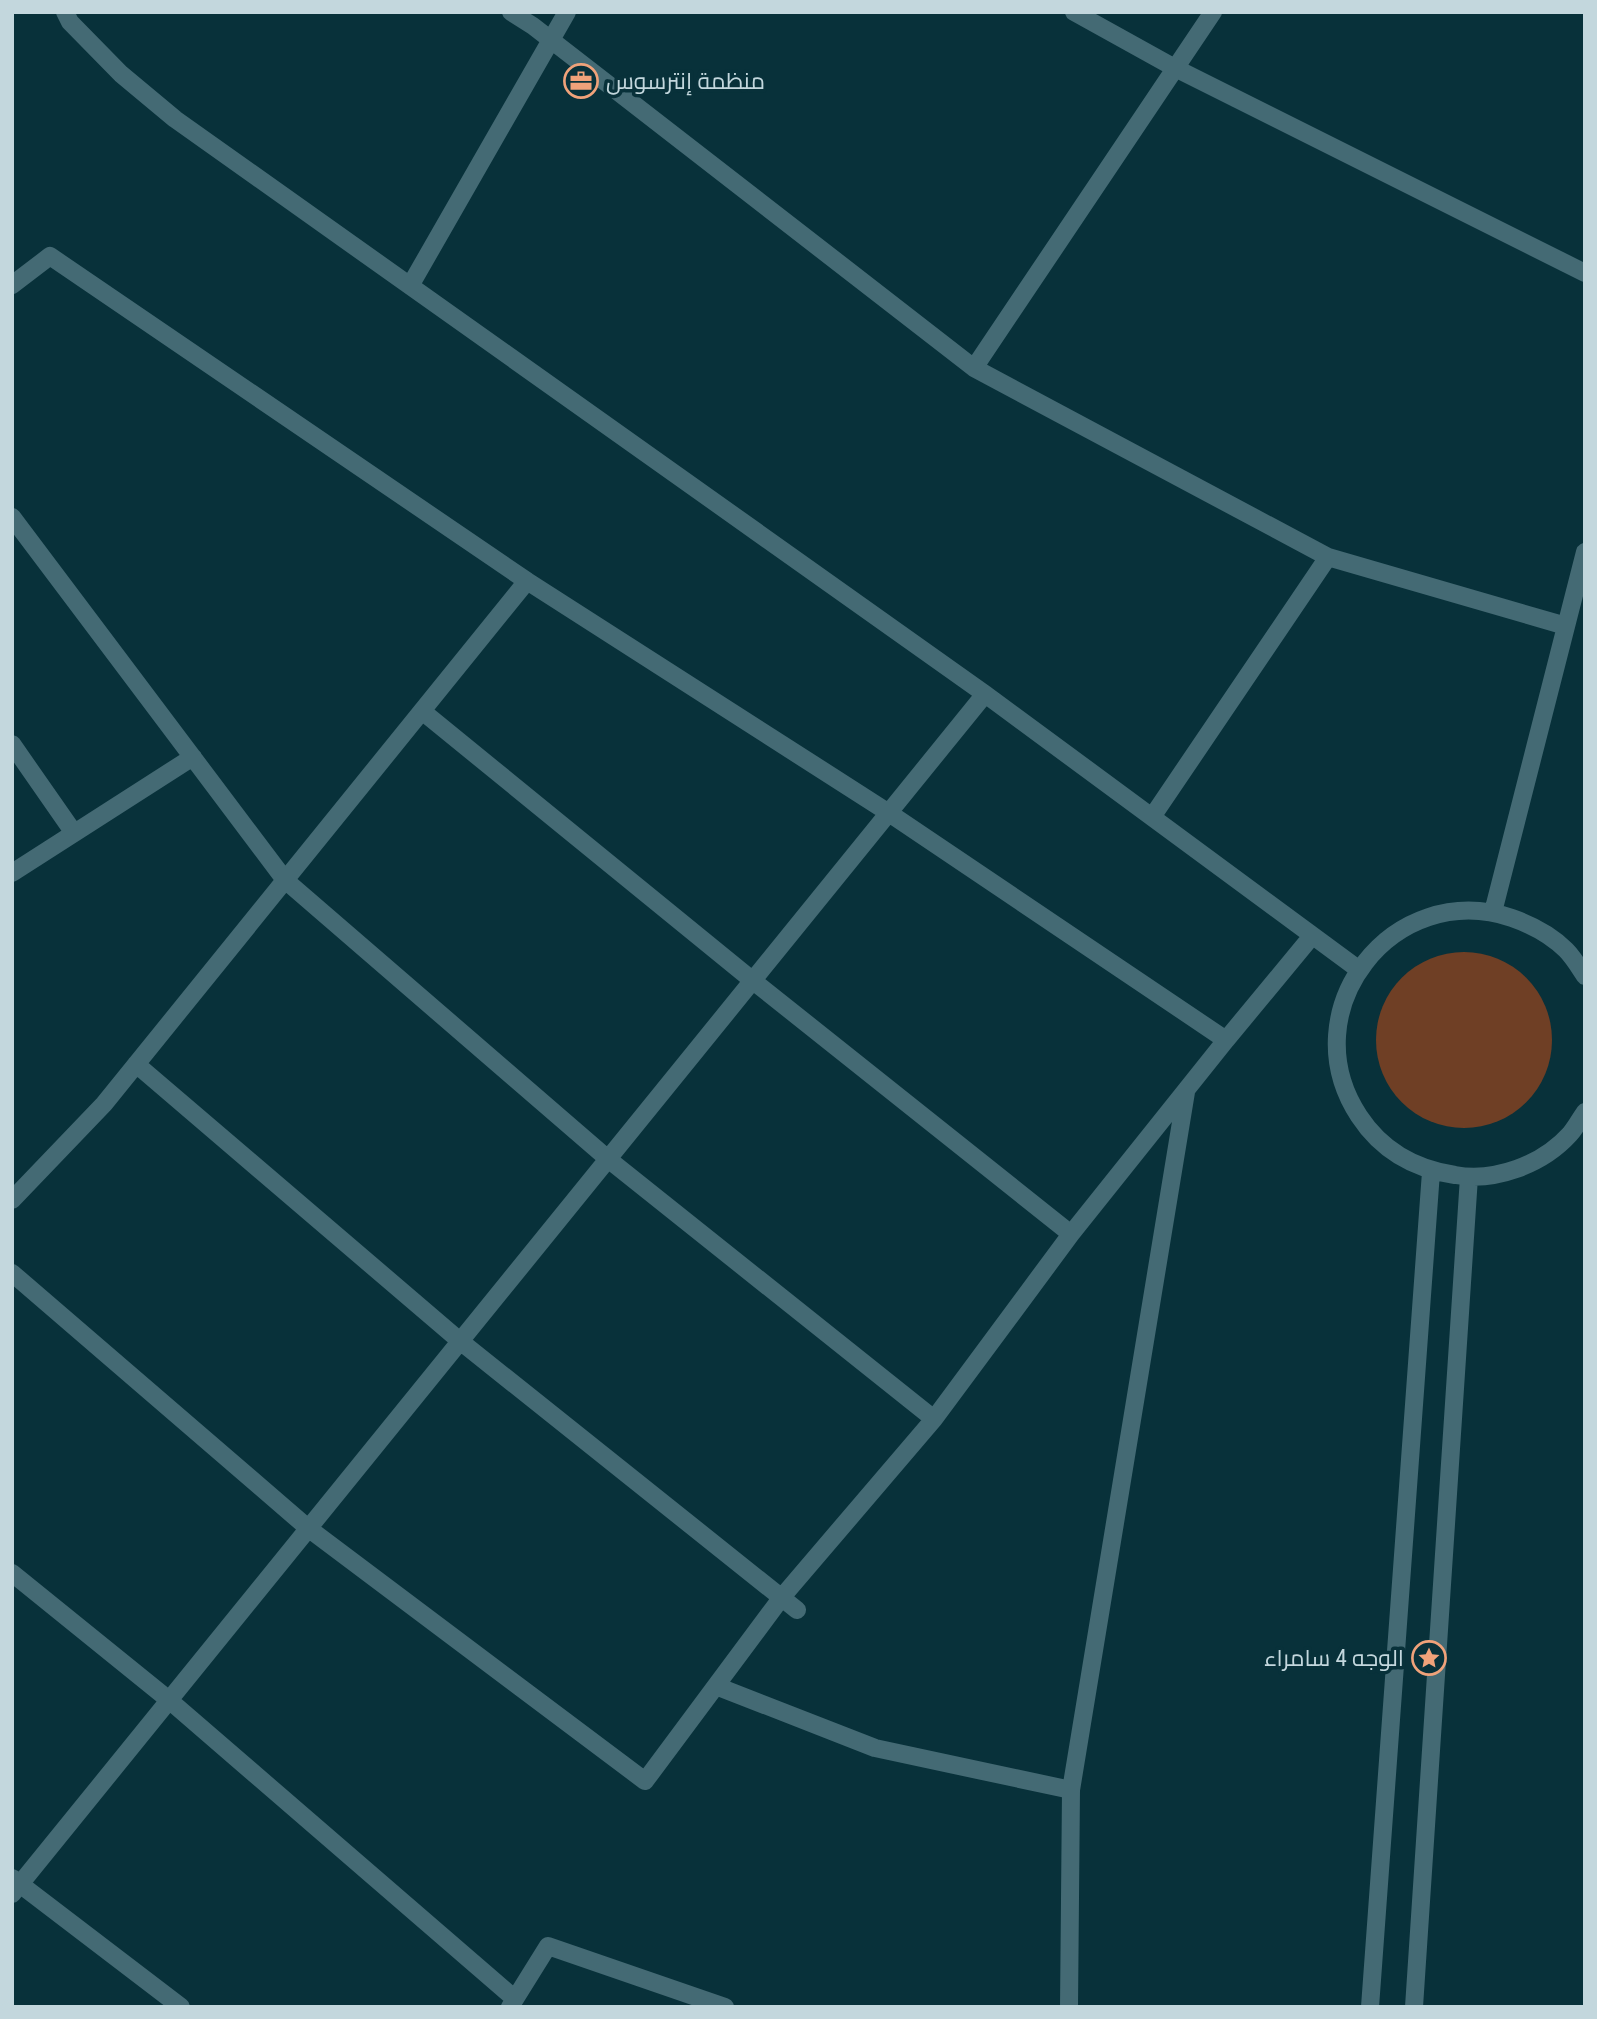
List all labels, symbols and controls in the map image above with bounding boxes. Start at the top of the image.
office icon: منظمة إنترسوس [562,62,600,100]
place label: منظمة إنترسوس [606,68,765,96]
place icon: الوجه 4 سامراء [1410,1639,1448,1677]
place label: الوجه 4 سامراء [1264,1645,1404,1672]

